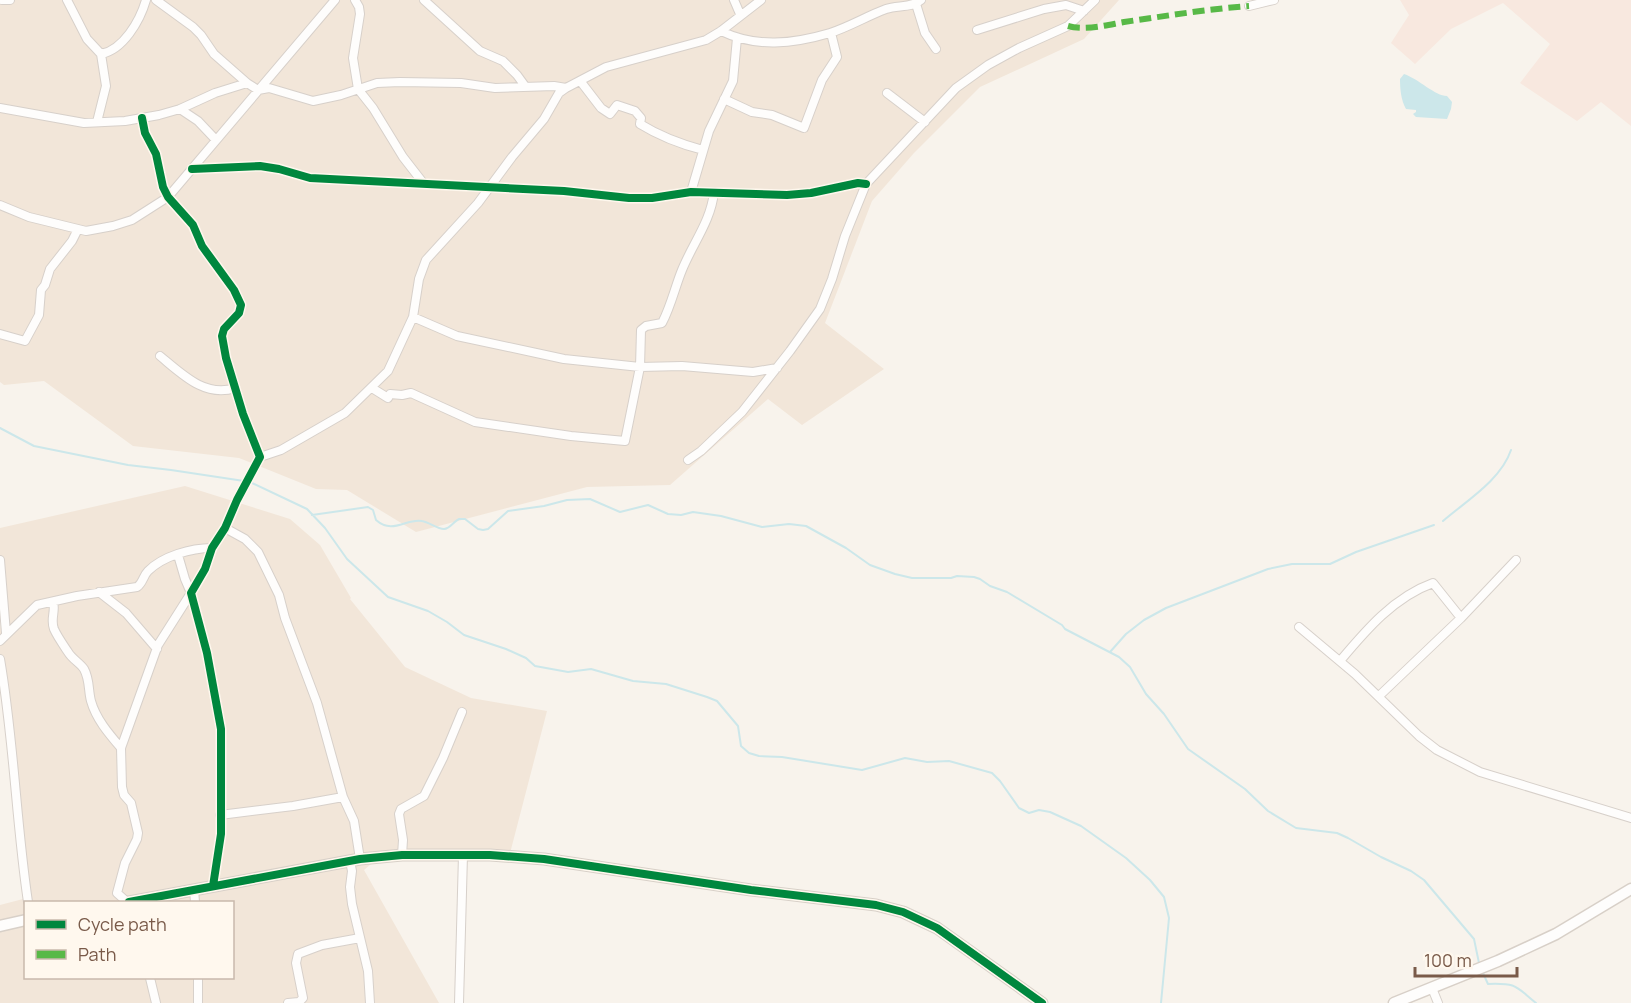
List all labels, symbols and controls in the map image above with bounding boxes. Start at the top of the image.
legend [24,901,234,979]
text: Cycle path [78,912,167,936]
scale bar [1415,940,1517,978]
text: Path [78,942,116,966]
text: 100 m [1424,948,1472,972]

